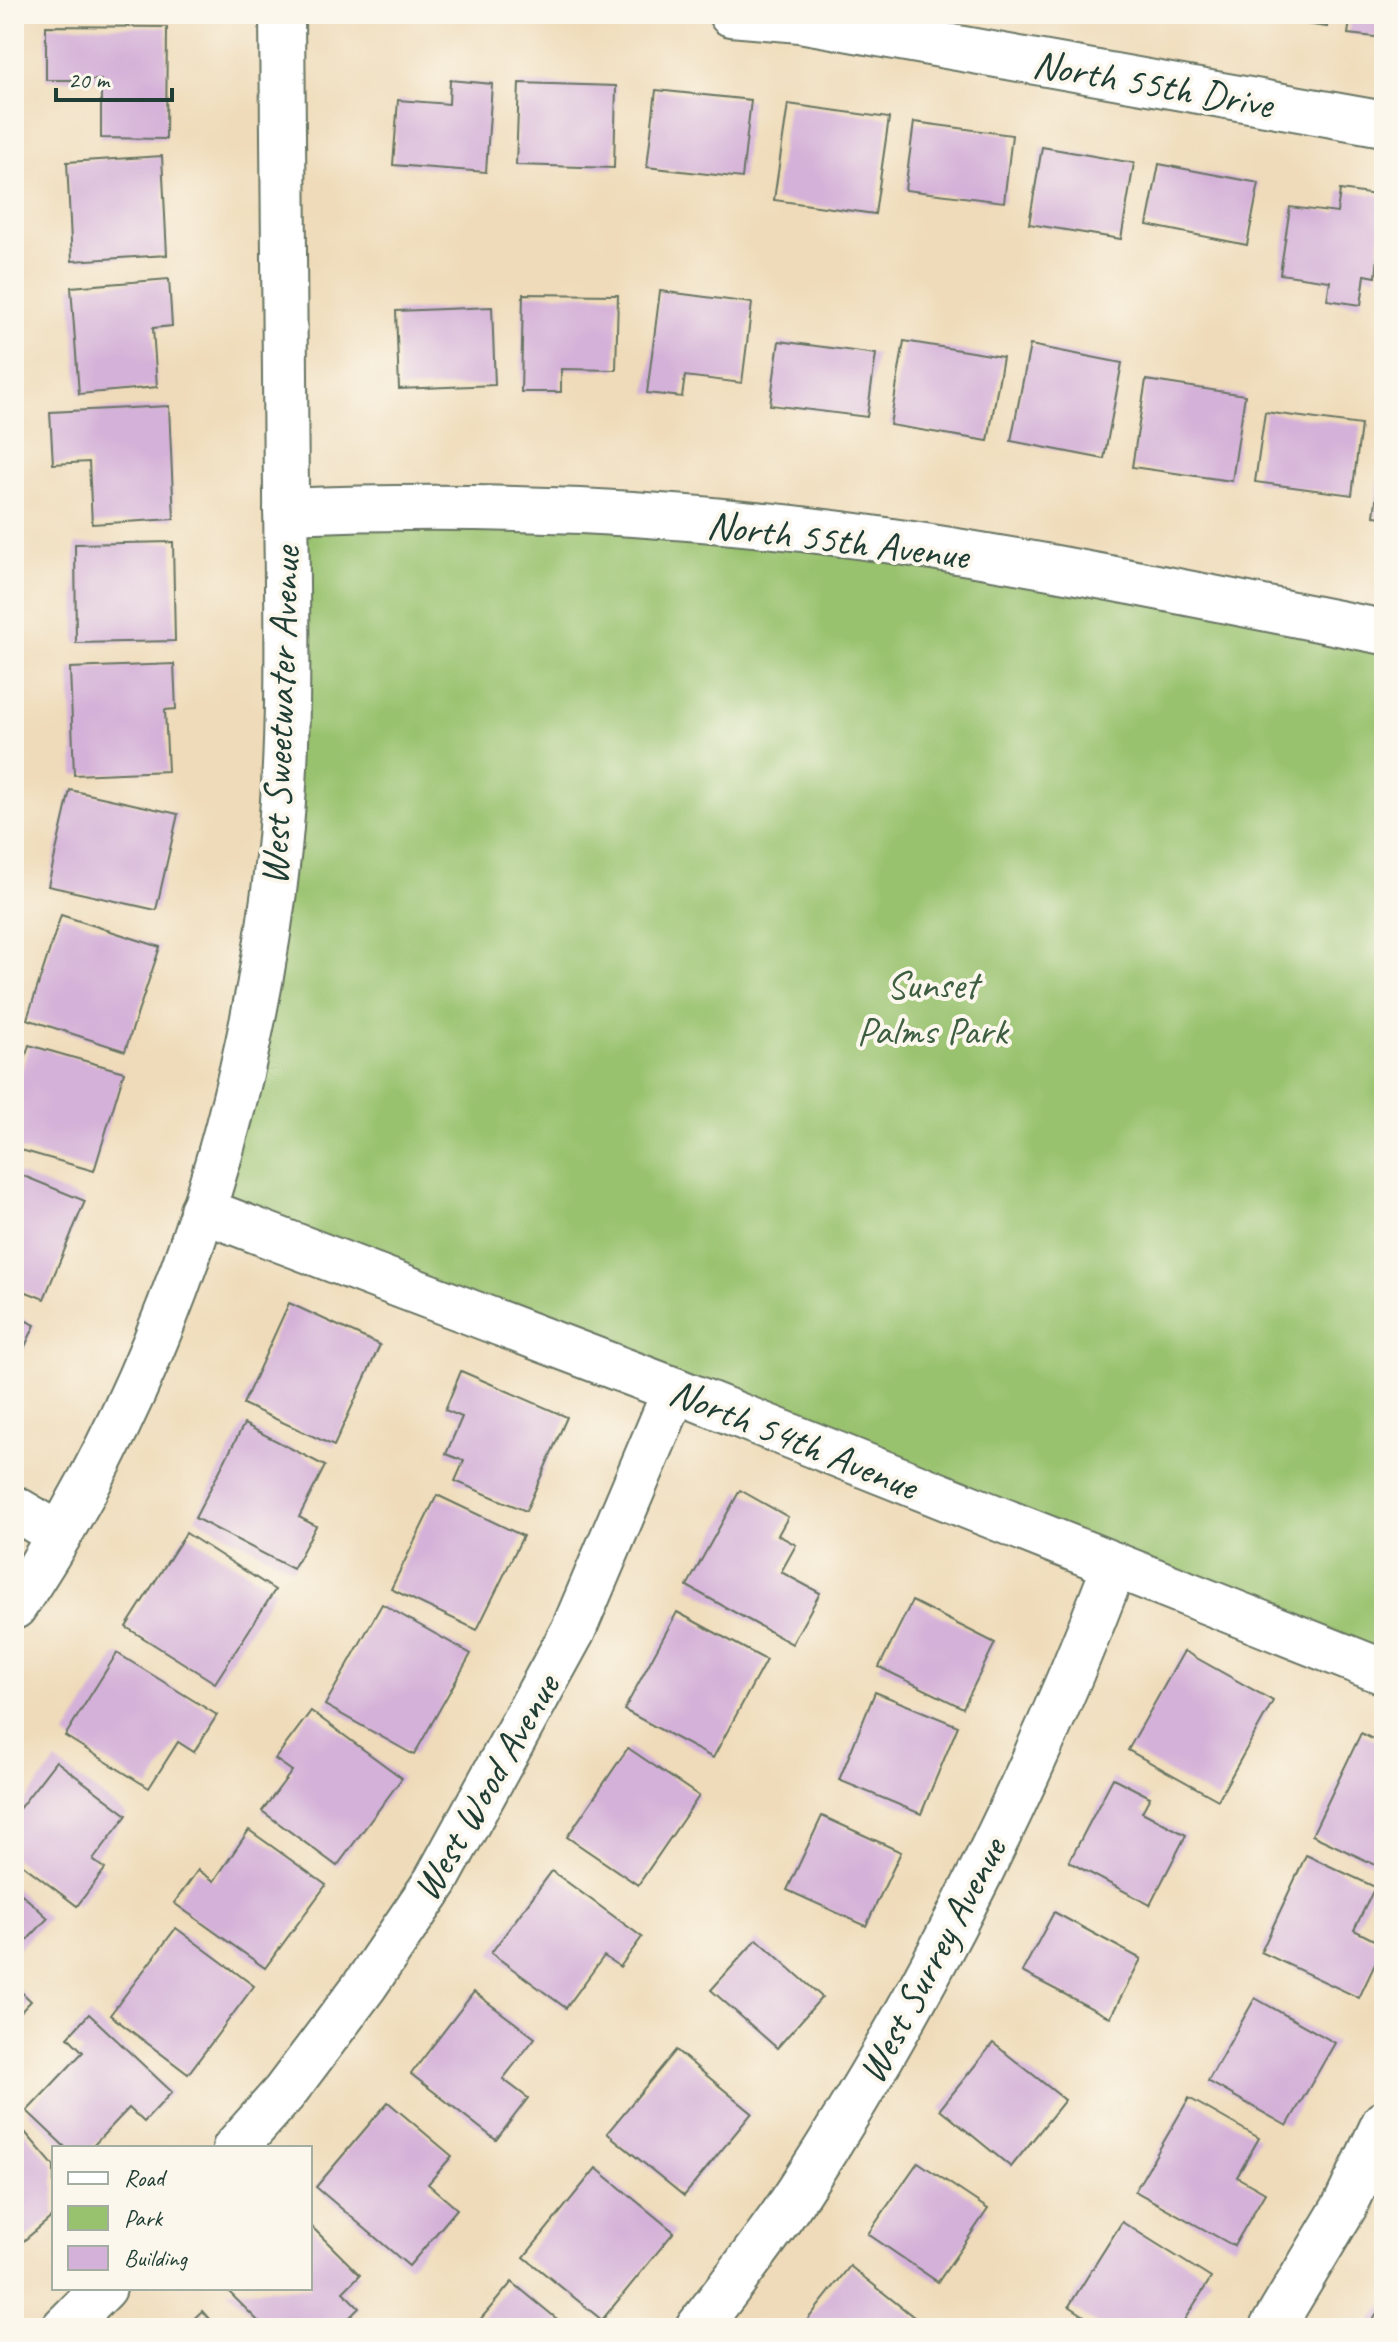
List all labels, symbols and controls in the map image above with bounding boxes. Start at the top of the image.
street label: North 55th Drive [1029,38,1279,130]
scale bar [56,52,172,102]
text: 20 m [68,65,111,95]
street label: North 55th Avenue [704,499,974,581]
street label: West Sweetwater Avenue [249,543,311,886]
park label: Sunset Palms Park [857,960,1010,1056]
street label: North 54th Avenue [662,1367,928,1512]
street label: West Wood Avenue [401,1663,572,1910]
street label: West Surrey Avenue [846,1827,1019,2092]
legend [52,2146,312,2290]
text: Road [124,2163,168,2193]
text: Park [124,2203,164,2233]
text: Building [124,2243,189,2273]

